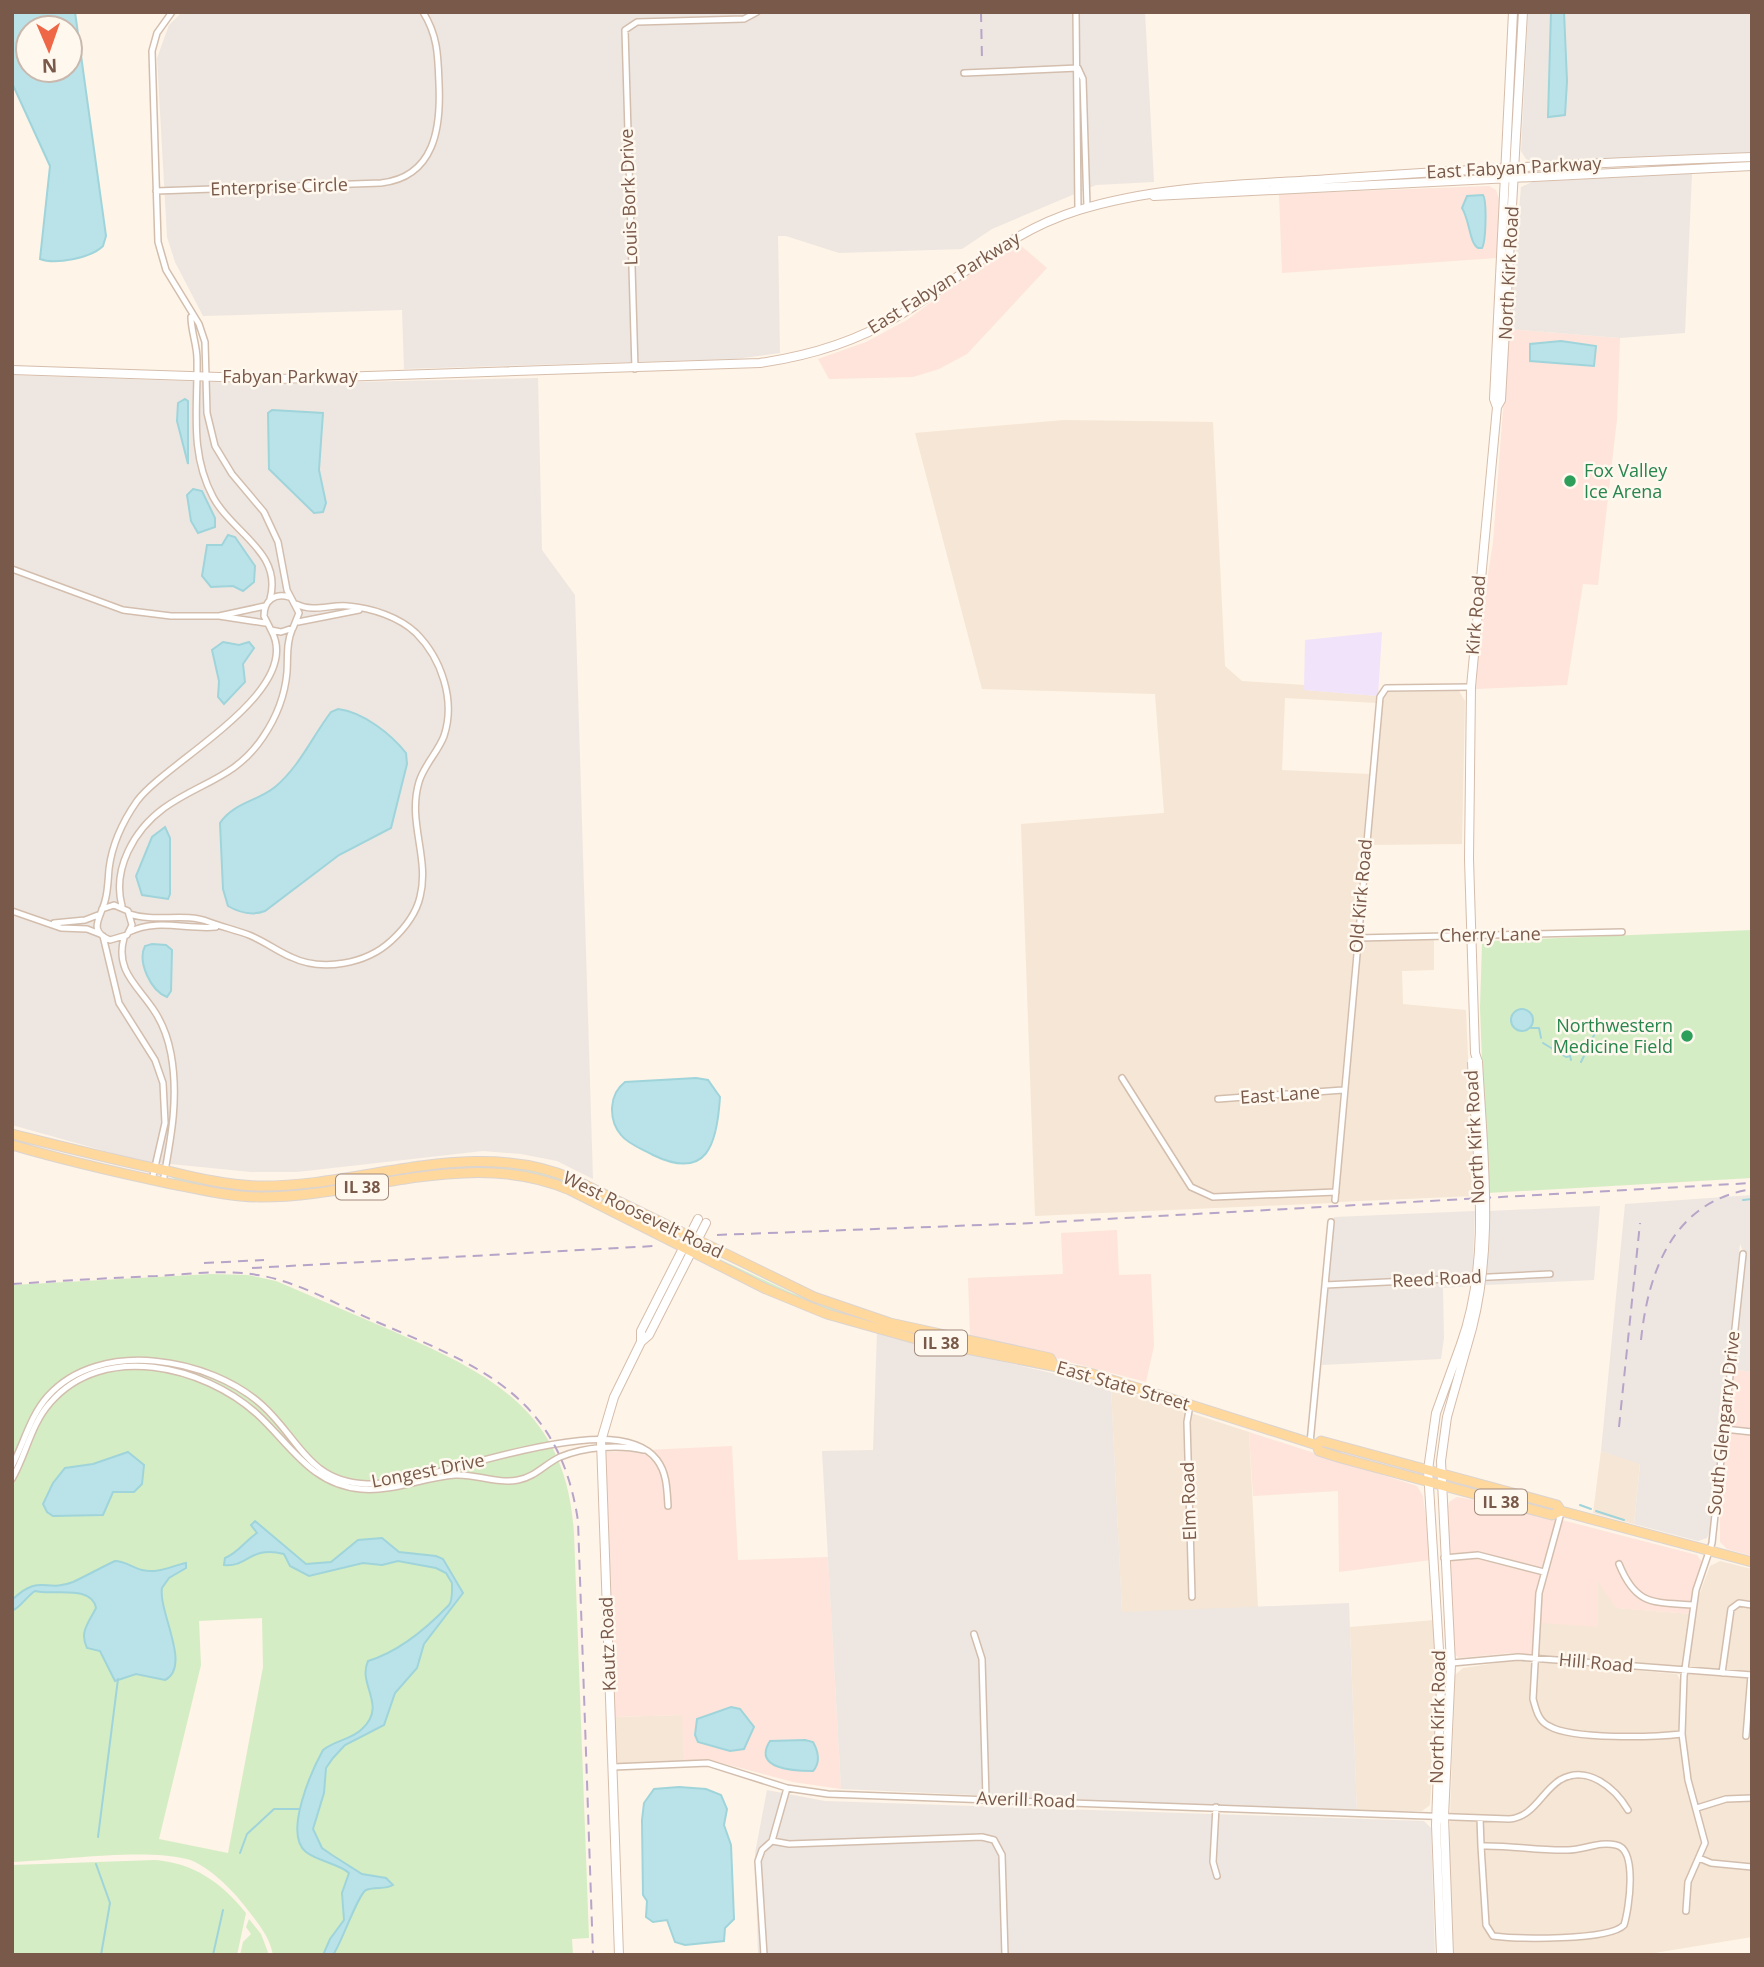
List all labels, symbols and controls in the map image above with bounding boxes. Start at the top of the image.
north arrow [14,14,84,84]
text: N [41,53,58,79]
street label: Louis Bork Drive [614,128,642,266]
street label: East Fabyan Parkway [1426,150,1603,184]
street label: Enterprise Circle [210,172,348,200]
street label: North Kirk Road [1493,205,1523,340]
street label: East Fabyan Parkway [863,225,1025,339]
street label: Fabyan Parkway [222,364,359,388]
place label: Fox Valley Ice Arena [1584,458,1668,503]
marker: Fox Valley Ice Arena [1562,473,1578,489]
street label: Kirk Road [1460,574,1490,656]
street label: Old Kirk Road [1343,838,1377,954]
street label: Cherry Lane [1439,921,1541,947]
place label: Northwestern Medicine Field [1553,1013,1673,1058]
marker: Northwestern Medicine Field [1679,1028,1695,1044]
street label: North Kirk Road [1459,1070,1489,1205]
street label: East Lane [1239,1079,1321,1109]
street label: West Roosevelt Road [559,1165,728,1263]
road number: IL 38 [336,1175,388,1200]
street label: Reed Road [1391,1264,1482,1292]
road number: IL 38 [915,1330,967,1356]
street label: South Glengarry Drive [1701,1330,1745,1516]
street label: East State Street [1054,1355,1193,1416]
street label: Longest Drive [369,1447,486,1493]
street label: Elm Road [1175,1461,1201,1541]
road number: IL 38 [1475,1490,1527,1514]
street label: Kautz Road [593,1596,621,1692]
street label: Hill Road [1558,1647,1634,1677]
street label: North Kirk Road [1424,1650,1450,1784]
street label: Averill Road [976,1785,1076,1813]

